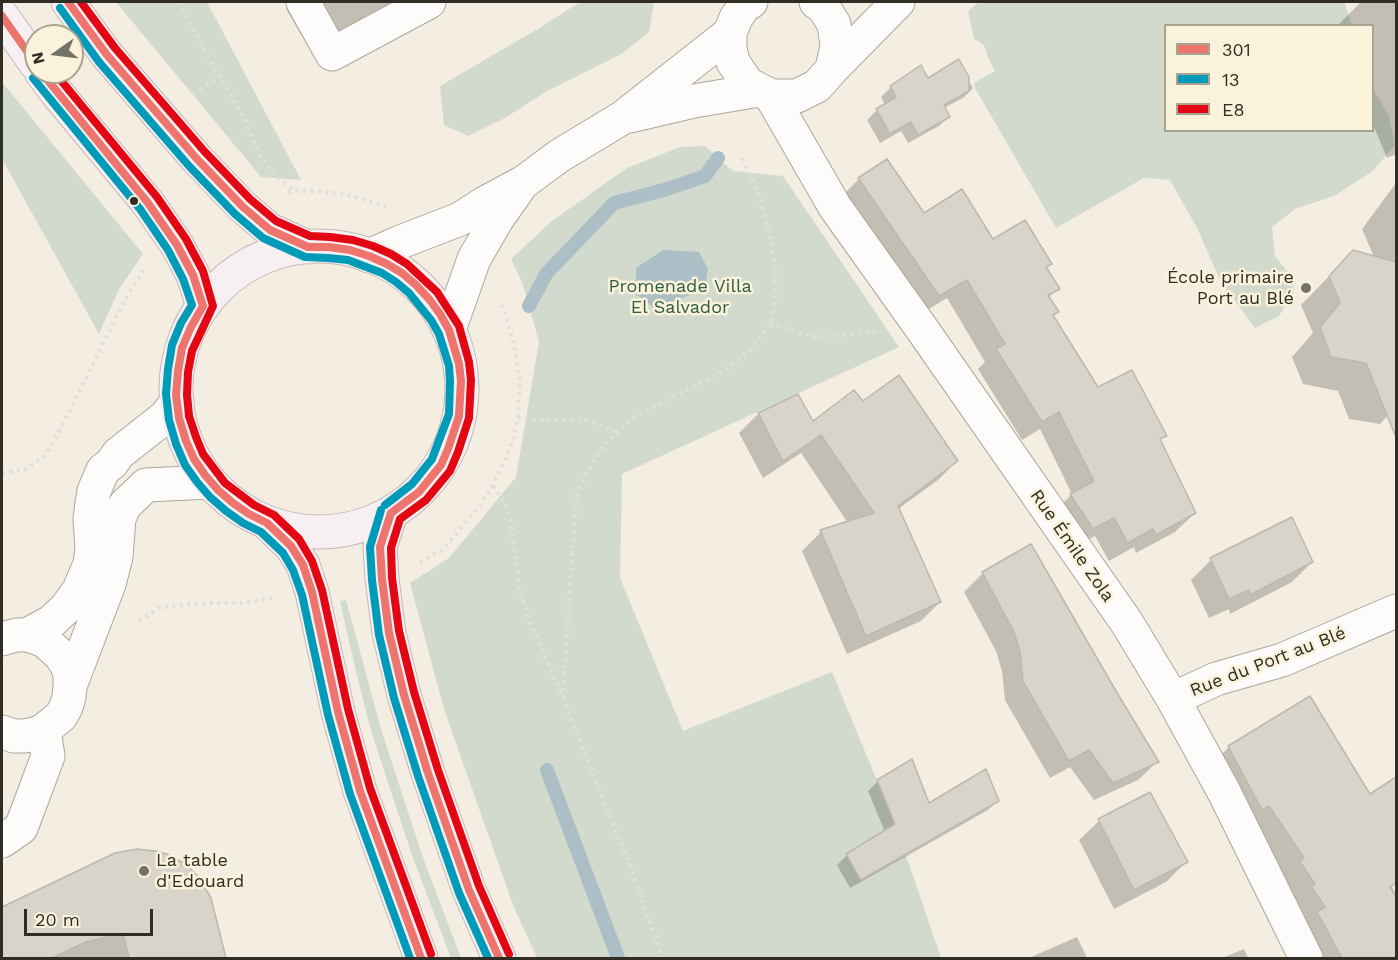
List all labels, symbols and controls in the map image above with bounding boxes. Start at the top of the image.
north arrow [24,24,84,84]
legend [1164,24,1374,132]
text: 301 [1222,39,1251,60]
text: N [27,50,49,66]
text: 13 [1222,69,1240,90]
text: E8 [1222,99,1245,120]
unlabelled marker [128,195,140,207]
place label: École primaire Port au Blé [1167,267,1294,310]
park label: Promenade Villa El Salvador [608,276,752,318]
marker: École primaire Port au Blé [1299,281,1313,295]
street label: Rue Émile Zola [1025,486,1119,606]
street label: Rue du Port au Blé [1187,622,1349,702]
place label: La table d'Edouard [156,850,244,892]
marker: La table d'Edouard [137,864,151,878]
scale bar [27,897,156,935]
text: 20 m [35,909,80,930]

